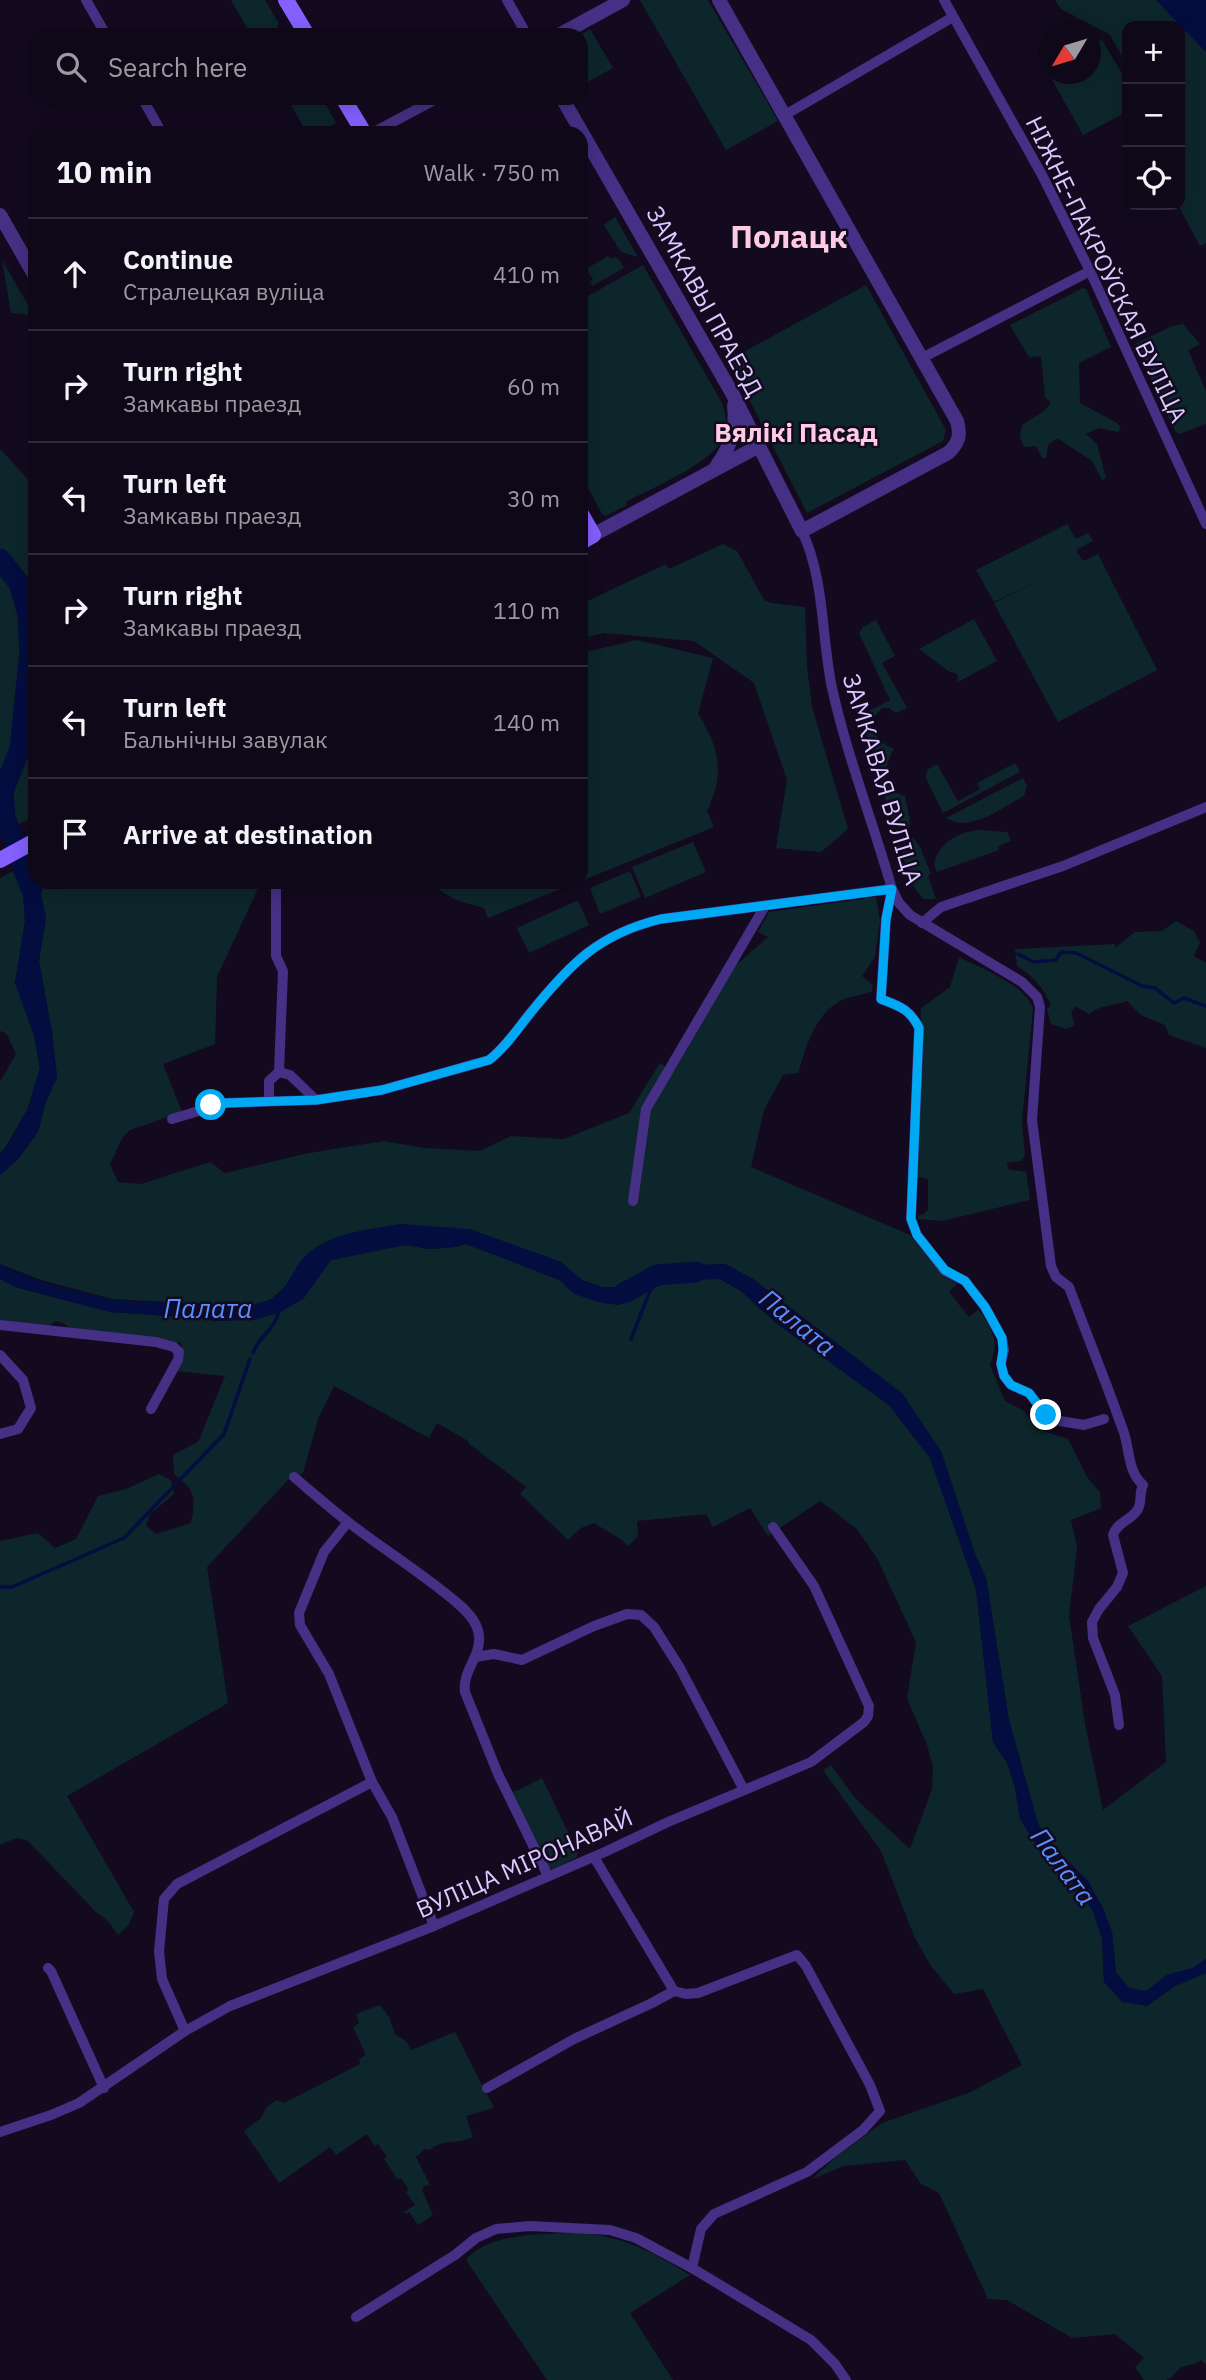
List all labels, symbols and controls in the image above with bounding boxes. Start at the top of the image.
north arrow [1038,21,1101,84]
map controls [1122,21,1185,210]
button: + [1122,21,1185,84]
search box [28,28,588,105]
icon: search [52,48,90,86]
text: Search here [108,50,247,84]
button: − [1122,84,1185,147]
street label: НІЖНЕ-ПАКРОЎСКАЯ ВУЛІЦА [1019,110,1195,428]
button: locate [1122,147,1185,210]
text: 10 min [56,152,152,191]
text: Walk · 750 m [424,157,560,187]
street label: ЗАМКАВЫ ПРАЕЗД [639,200,771,402]
district label: Полацк [730,215,848,257]
text: Continue [123,242,233,276]
icon: ahead [56,255,94,293]
text: 410 m [493,259,560,289]
text: Стралецкая вуліца [123,276,324,306]
text: Turn right [123,354,242,388]
icon: right [56,367,94,405]
text: 60 m [507,371,560,401]
text: Замкавы праезд [123,388,301,418]
district label: Вялікі Пасад [714,415,878,449]
text: Turn left [123,466,226,500]
icon: left [56,479,94,517]
text: 30 m [507,483,560,513]
text: Замкавы праезд [123,500,301,530]
text: Turn right [123,578,242,612]
icon: right [56,591,94,629]
text: 110 m [493,595,560,625]
text: Замкавы праезд [123,612,301,642]
street label: ЗАМКАВАЯ ВУЛІЦА [836,670,930,888]
text: Turn left [123,690,226,724]
icon: left [56,703,94,741]
text: 140 m [493,707,560,737]
text: Бальнічны завулак [123,724,328,754]
icon: arrive [56,815,94,853]
text: Arrive at destination [123,817,373,851]
route start [195,1089,226,1120]
water label: Палата [753,1281,843,1363]
water label: Палата [164,1291,252,1325]
route end [1030,1399,1061,1430]
street label: ВУЛІЦА МІРОНАВАЙ [411,1801,637,1925]
water label: Палата [1024,1820,1104,1912]

